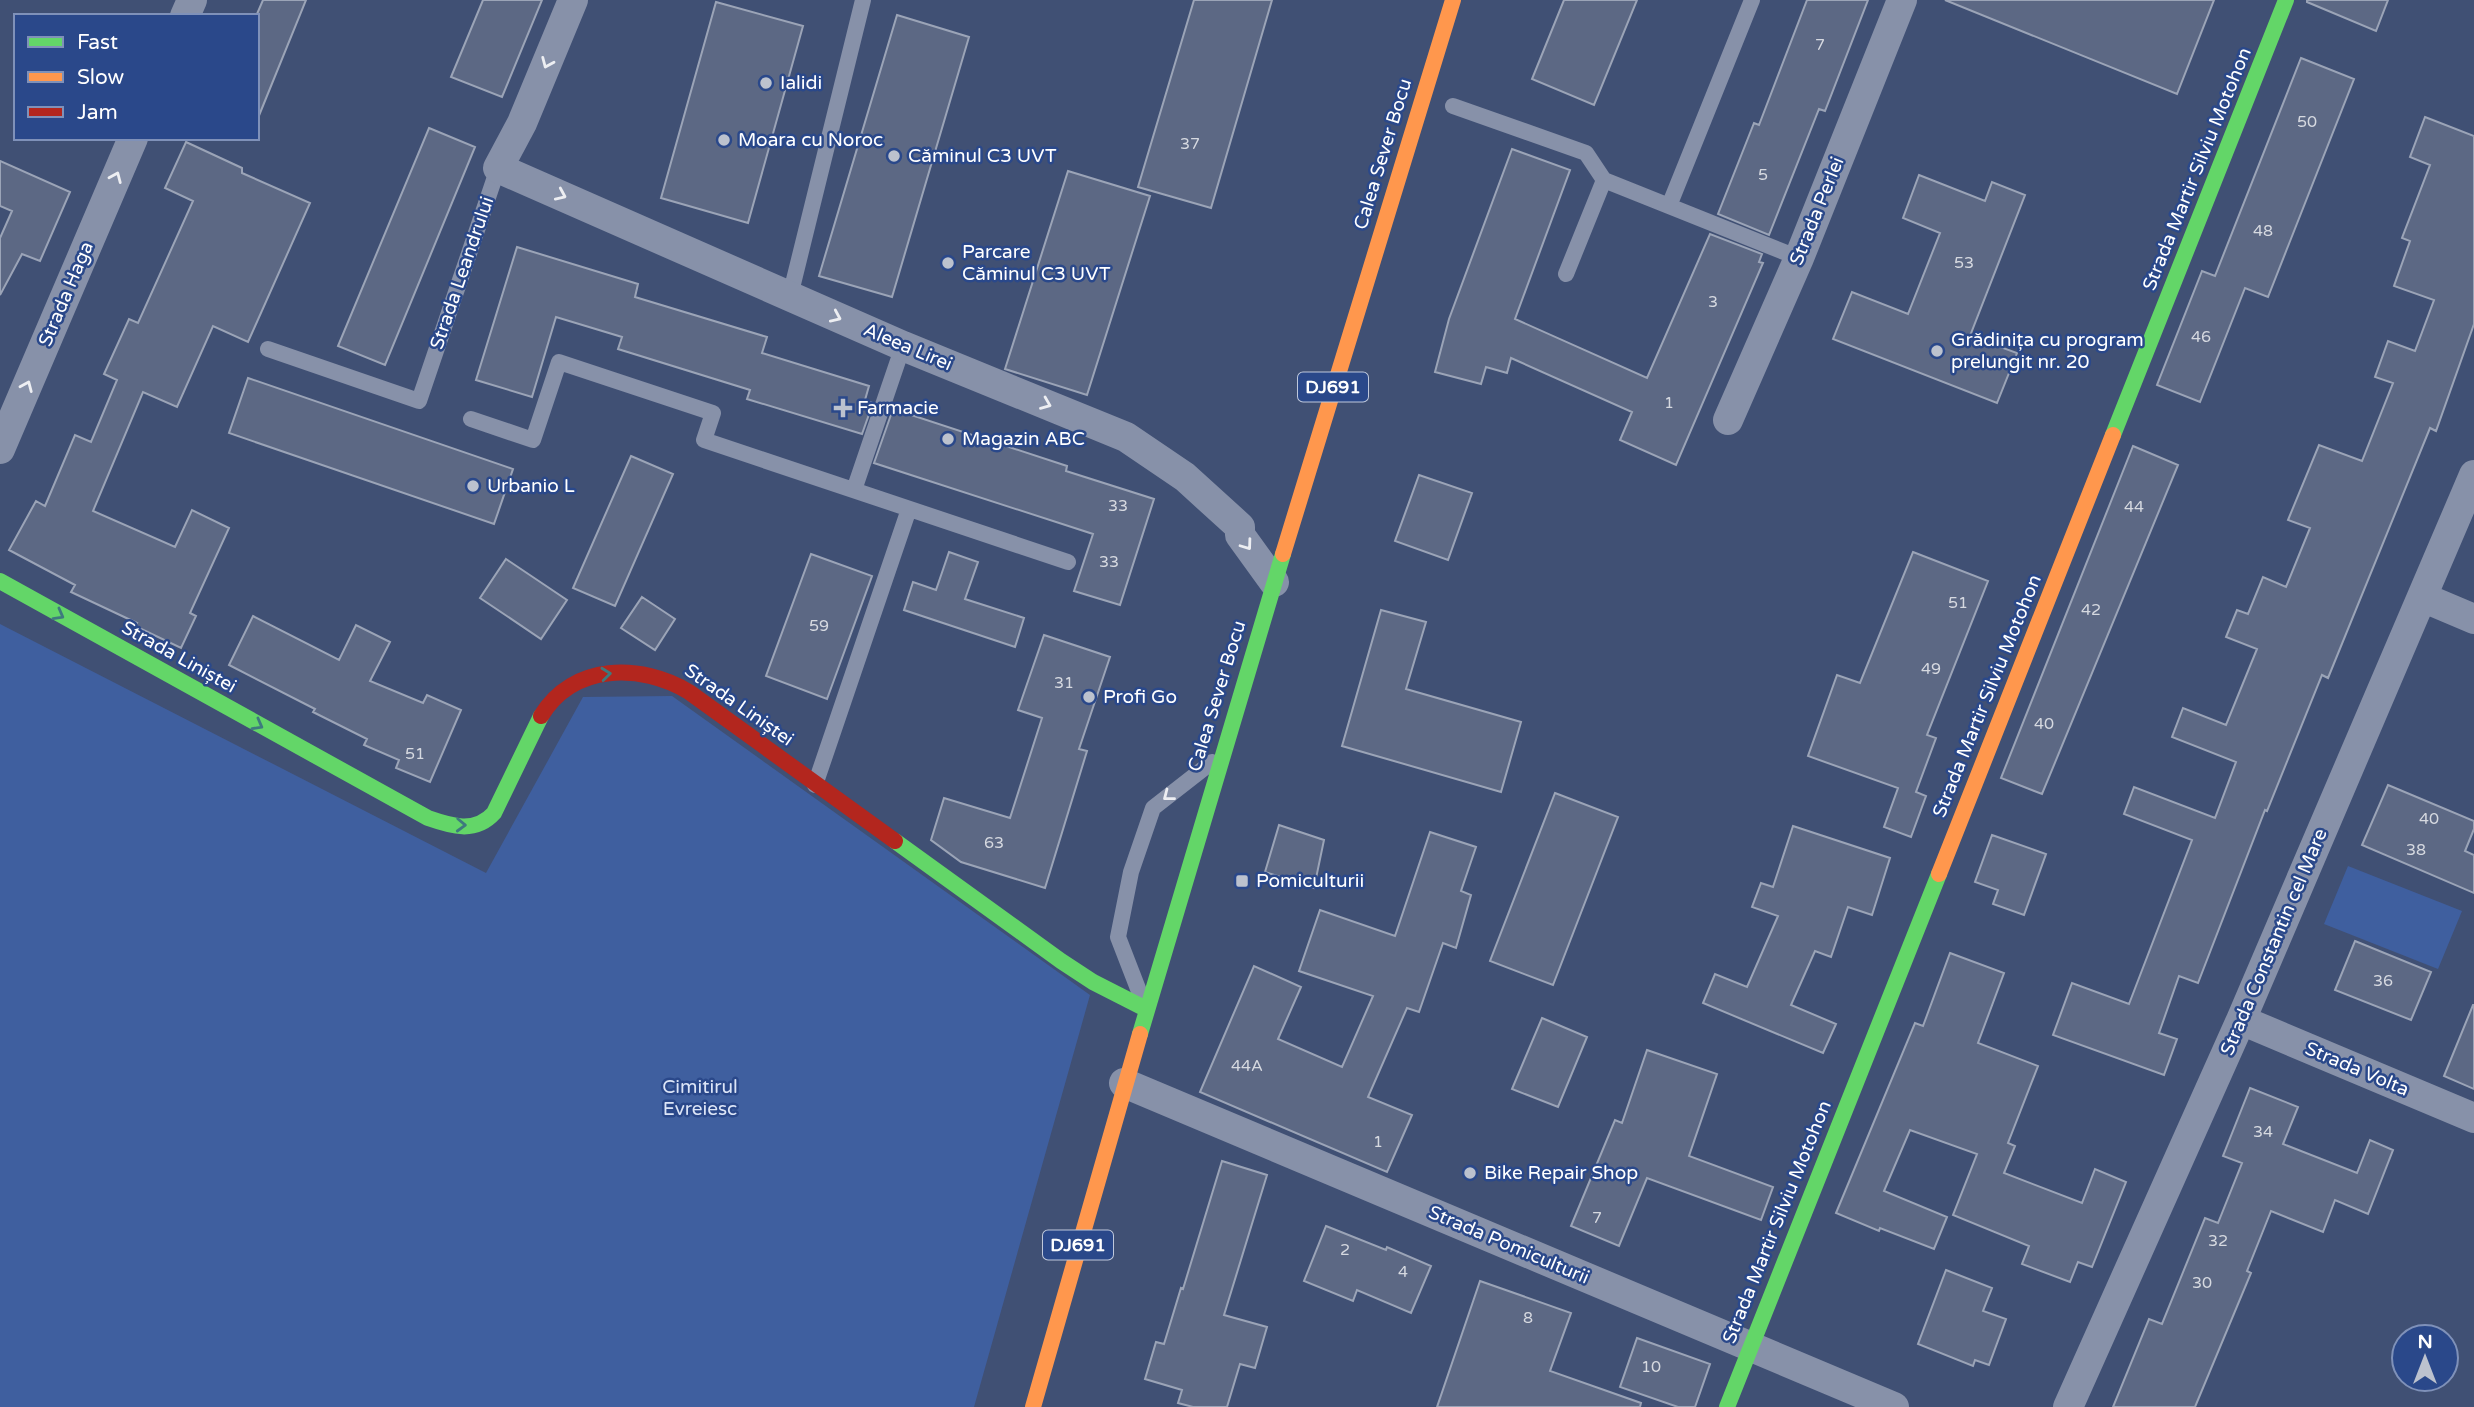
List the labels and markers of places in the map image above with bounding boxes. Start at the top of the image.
place label: Ialidi [780,72,822,94]
marker: Ialidi [758,75,774,91]
place label: Moara cu Noroc [738,129,883,151]
marker: Moara cu Noroc [716,132,732,148]
place label: Căminul C3 UVT [908,145,1057,167]
marker: Căminul C3 UVT [886,148,902,164]
place label: Parcare Căminul C3 UVT [962,241,1111,285]
marker: Parcare Căminul C3 UVT [940,255,956,271]
place label: Grădinița cu program prelungit nr. 20 [1951,329,2144,373]
marker: Grădinița cu program prelungit nr. 20 [1929,343,1945,359]
place label: Farmacie [857,397,939,419]
marker: Farmacie [835,400,851,416]
place label: Magazin ABC [962,428,1085,450]
marker: Magazin ABC [940,431,956,447]
place label: Urbanio L [487,475,575,497]
marker: Urbanio L [465,478,481,494]
place label: Profi Go [1103,686,1177,708]
marker: Profi Go [1081,689,1097,705]
place label: Pomiculturii [1256,870,1364,892]
marker: Pomiculturii [1234,873,1250,889]
place label: Bike Repair Shop [1484,1162,1638,1184]
marker: Bike Repair Shop [1462,1165,1478,1181]

